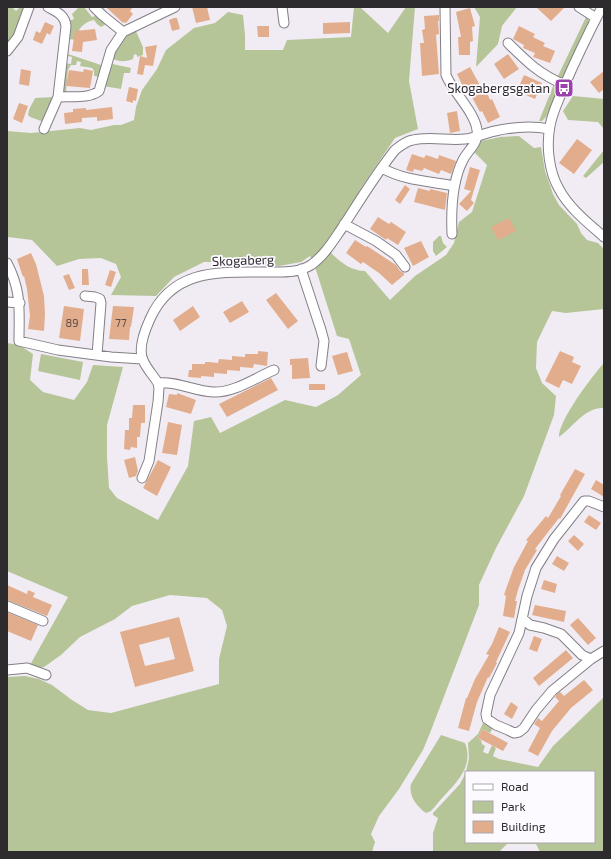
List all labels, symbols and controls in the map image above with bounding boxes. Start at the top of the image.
bus stop icon: Skogabergsgatan [553,77,575,99]
place label: Skogabergsgatan [447,80,550,96]
street label: Skogaberg [212,251,274,269]
house number: 89 [66,316,78,329]
house number: 77 [115,316,127,329]
legend [465,771,595,843]
text: Road [501,779,529,793]
text: Park [501,799,526,813]
text: Building [501,819,546,833]

